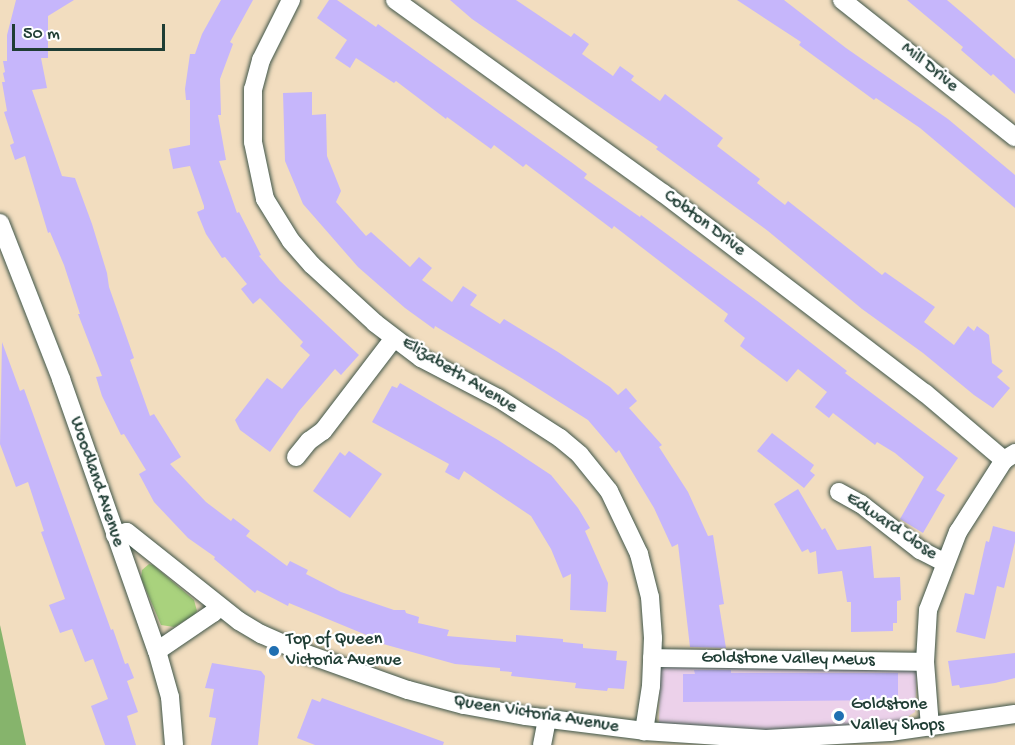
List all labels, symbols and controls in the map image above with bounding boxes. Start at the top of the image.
scale bar [15,12,168,50]
text: 50 m [23,24,60,45]
street label: Mill Drive [896,38,962,98]
street label: Cobton Drive [659,186,749,262]
street label: Elizabeth Avenue [397,333,521,419]
street label: Woodland Avenue [64,414,128,550]
street label: Edward Close [841,488,941,566]
place label: Top of Queen Victoria Avenue [286,630,401,672]
marker: Top of Queen Victoria Avenue [267,644,281,658]
street label: Goldstone Valley Mews [701,648,875,672]
street label: Queen Victoria Avenue [452,691,620,739]
place label: Goldstone Valley Shops [851,695,944,738]
marker: Goldstone Valley Shops [832,709,846,723]

